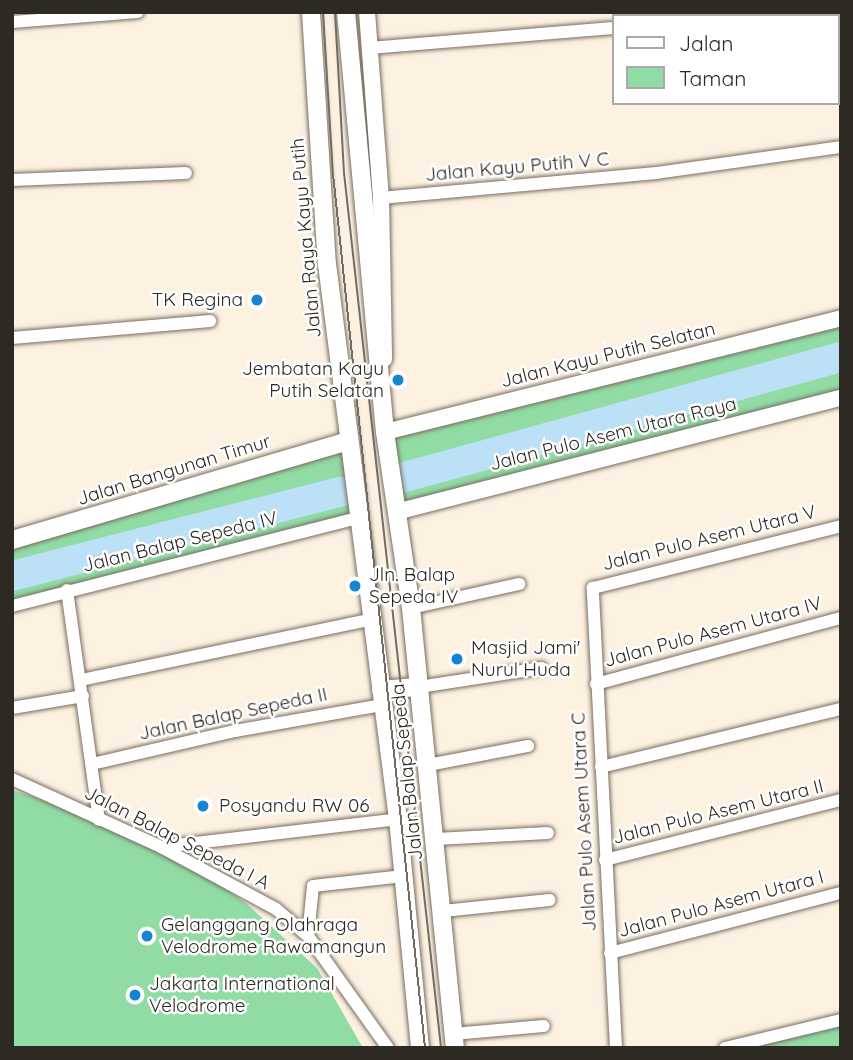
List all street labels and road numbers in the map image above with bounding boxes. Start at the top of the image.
street label: Jalan Raya Kayu Putih [286,137,326,339]
street label: Jalan Kayu Putih V C [424,148,610,186]
street label: Jalan Kayu Putih Selatan [498,317,718,393]
street label: Jalan Pulo Asem Utara Raya [487,392,739,476]
street label: Jalan Bangunan Timur [74,430,274,510]
street label: Jalan Pulo Asem Utara V [600,500,818,576]
street label: Jalan Balap Sepeda IV [80,507,280,577]
street label: Jalan Pulo Asem Utara IV [602,592,824,672]
street label: Jalan Balap Sepeda [386,682,428,862]
street label: Jalan Balap Sepeda II [137,683,329,745]
street label: Jalan Pulo Asem Utara C [567,712,601,932]
street label: Jalan Pulo Asem Utara II [610,775,826,849]
street label: Jalan Balap Sepeda I A [80,781,274,895]
street label: Jalan Pulo Asem Utara I [616,866,826,942]

